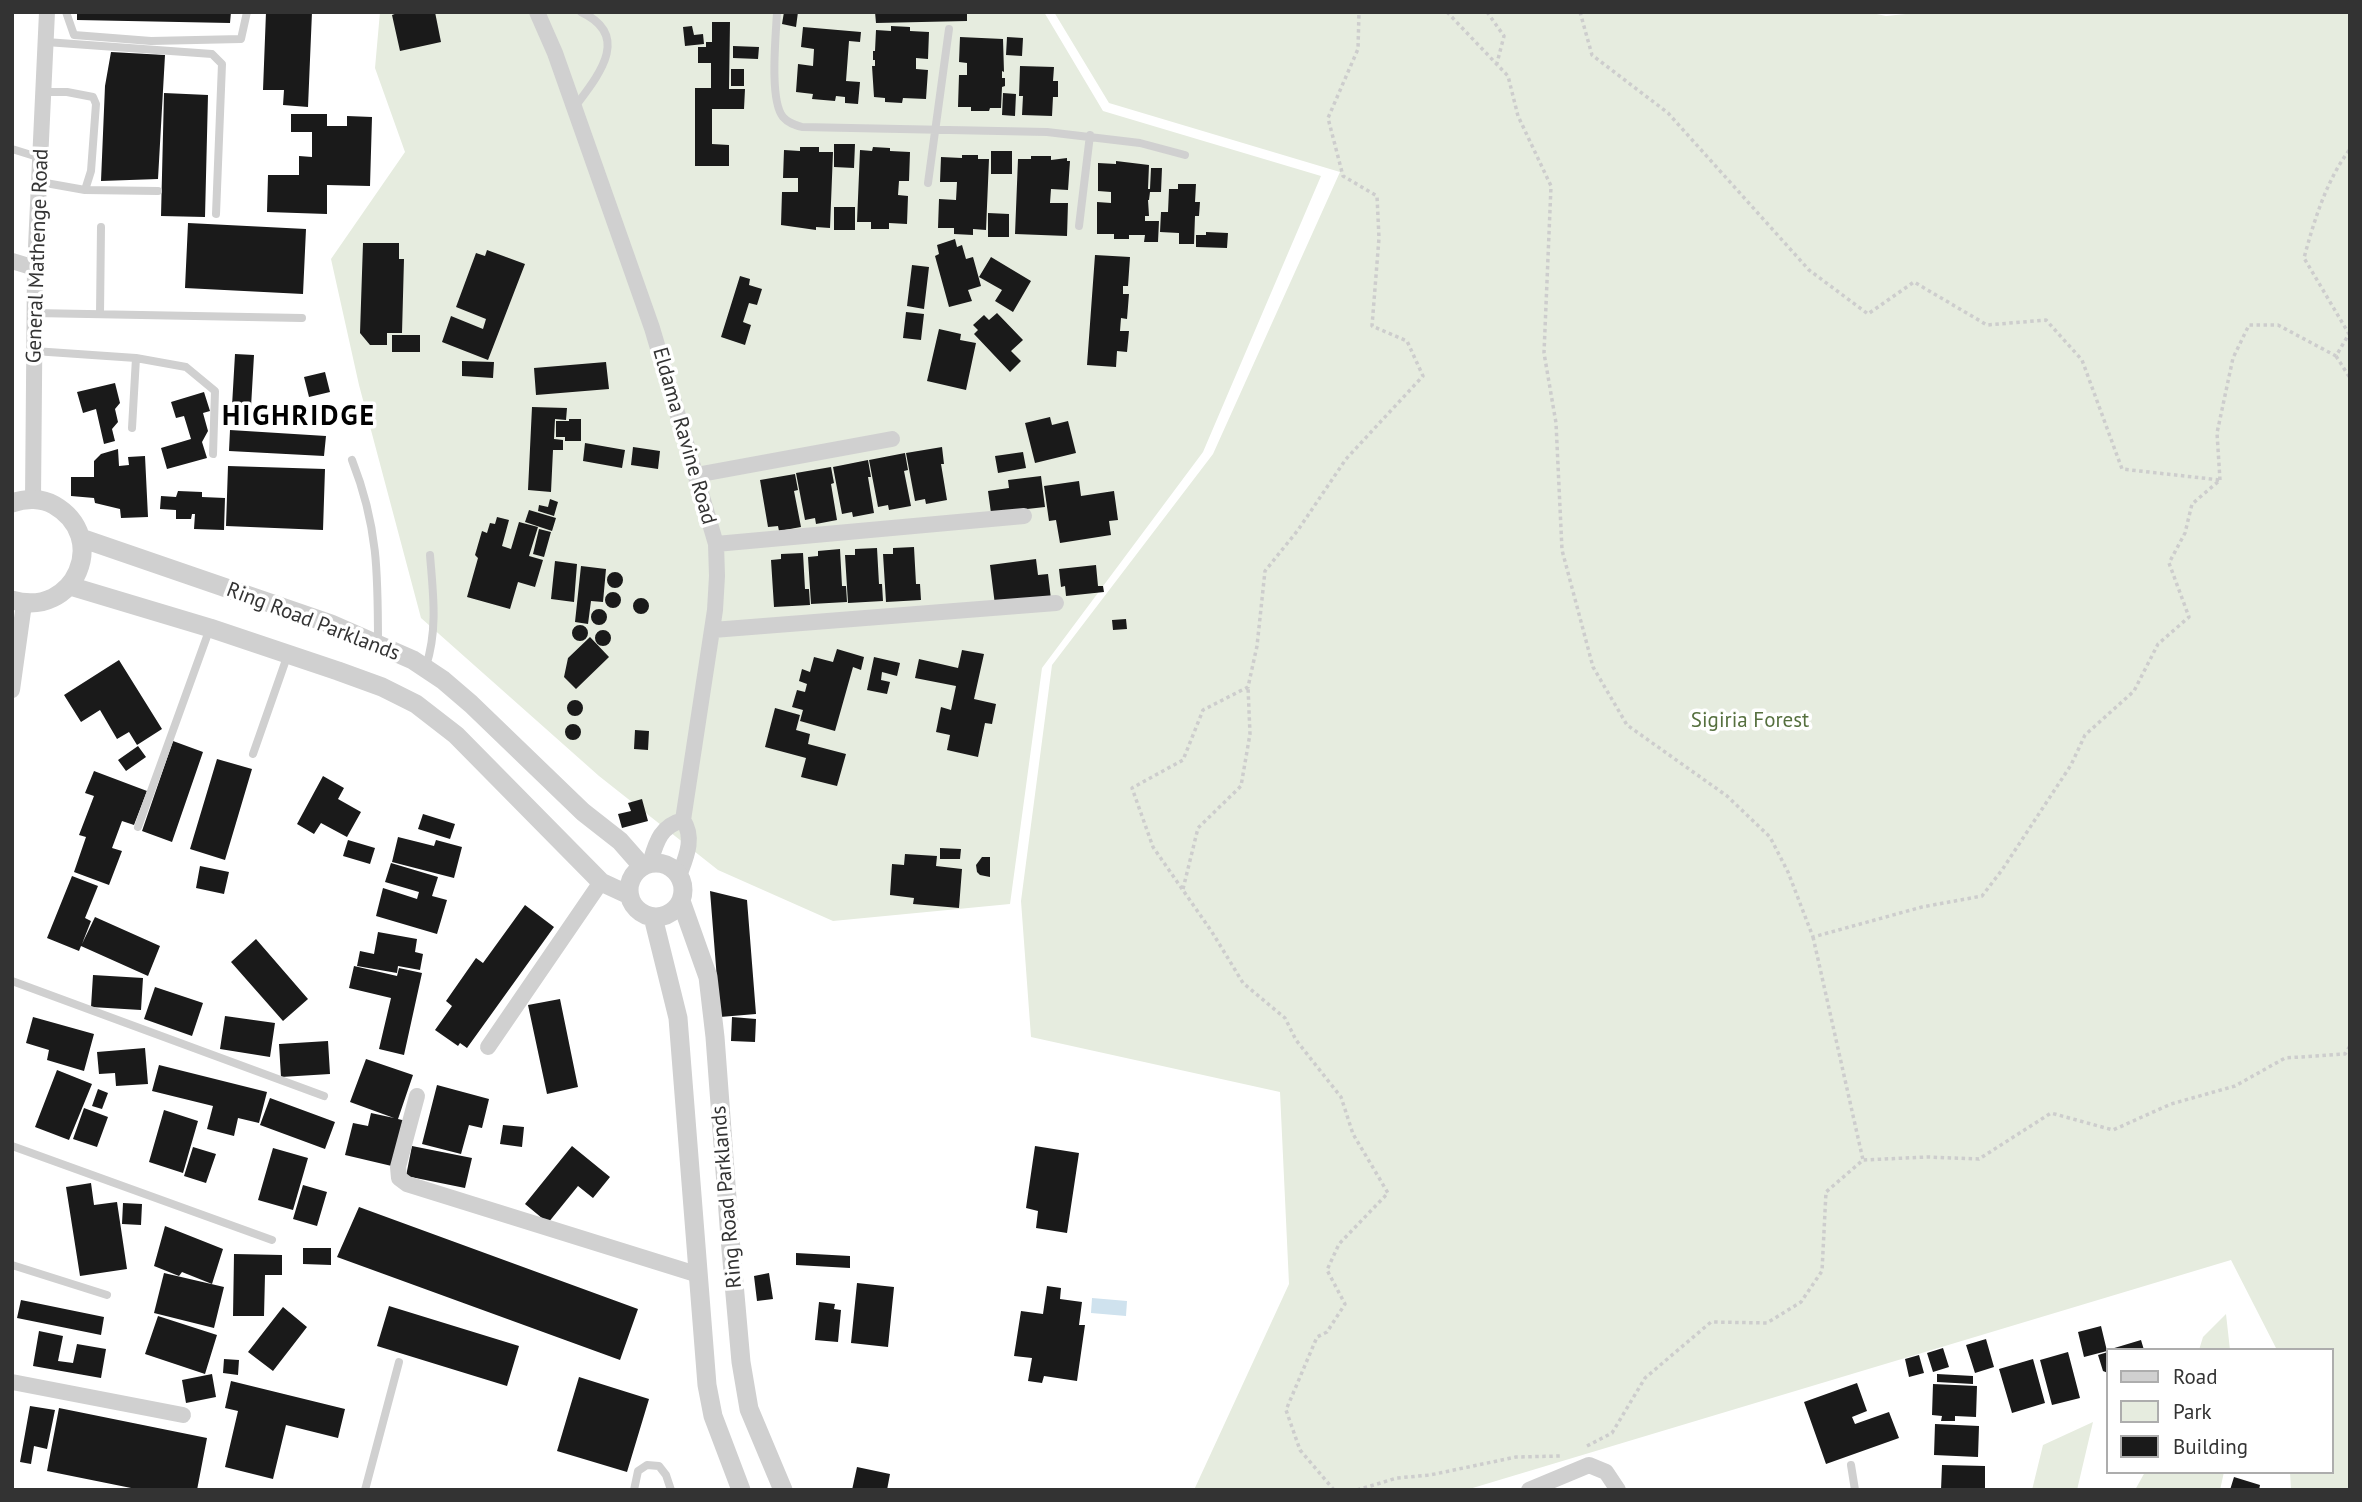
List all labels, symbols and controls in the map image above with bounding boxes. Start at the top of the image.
street label: General Mathenge Road [22,148,54,364]
street label: Eldama Ravine Road [647,345,721,527]
district label: HIGHRIDGE [223,400,375,434]
street label: Ring Road Parklands [223,577,403,667]
park label: Sigiria Forest [1691,708,1809,734]
street label: Ring Road Parklands [706,1105,748,1289]
legend [2106,1348,2334,1474]
text: Road [2173,1363,2217,1390]
text: Park [2173,1398,2212,1425]
text: Building [2173,1433,2248,1460]

